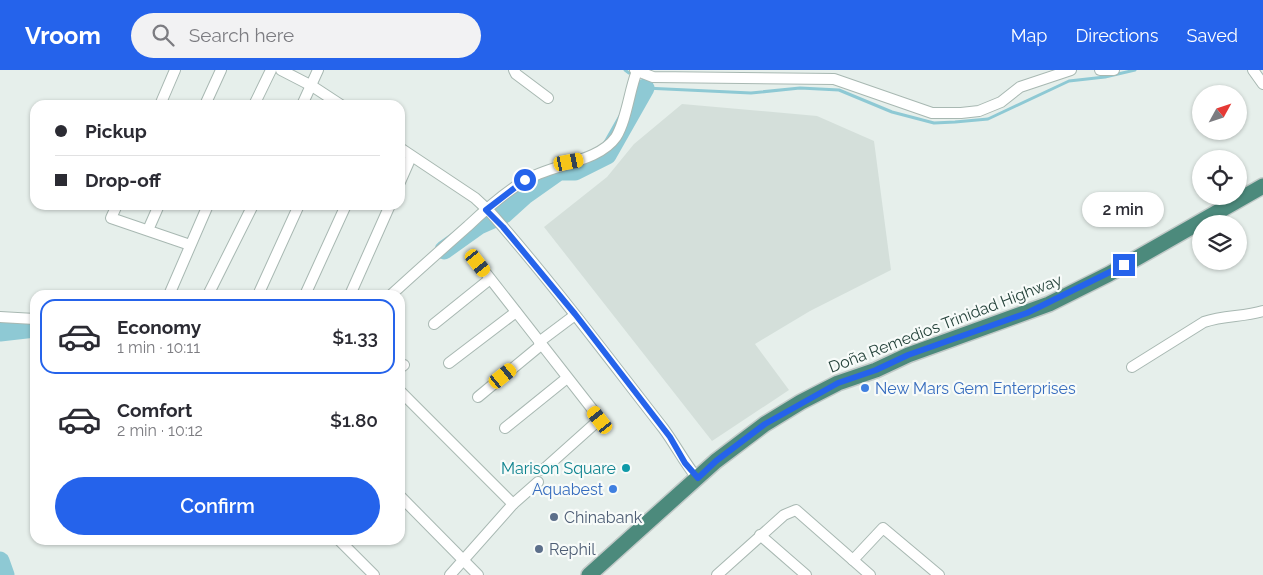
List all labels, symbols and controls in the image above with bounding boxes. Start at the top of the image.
search box [131,13,481,58]
text: Vroom [25,21,101,50]
icon: search [149,21,177,49]
text: Search here [189,24,294,46]
text: Map [1011,25,1047,46]
text: Directions [1075,25,1159,46]
text: Saved [1187,25,1238,46]
north arrow [1192,85,1248,140]
map controls [1192,85,1247,270]
text: Pickup [85,120,147,142]
button: locate [1192,150,1247,205]
car [552,152,585,172]
text: Drop-off [85,169,161,191]
route start [514,169,536,191]
callout: 2 min [1083,192,1165,228]
text: 2 min [1103,200,1144,219]
button: layers [1192,215,1247,270]
car [462,247,493,279]
route end [1113,254,1135,276]
street label: Doña Remedios Trinidad Highway [826,270,1065,377]
icon: car [57,314,102,359]
text: Economy [117,316,201,338]
text: $1.33 [332,326,378,348]
text: 1 min · 10:11 [117,338,200,357]
car [486,361,519,391]
place label: New Mars Gem Enterprises [875,379,1076,398]
marker: New Mars Gem Enterprises [859,382,871,394]
icon: car [57,397,102,442]
text: Comfort [117,399,192,421]
car [584,404,615,436]
text: $1.80 [330,409,378,431]
text: 2 min · 10:12 [117,421,203,440]
place label: Marison Square [501,459,616,478]
marker: Marison Square [620,462,632,474]
button: Confirm [55,477,380,535]
place label: Aquabest [532,480,604,499]
marker: Aquabest [607,483,619,495]
place label: Chinabank [564,508,643,527]
marker: Chinabank [548,511,560,523]
place label: Rephil [549,540,596,559]
marker: Rephil [533,543,545,555]

